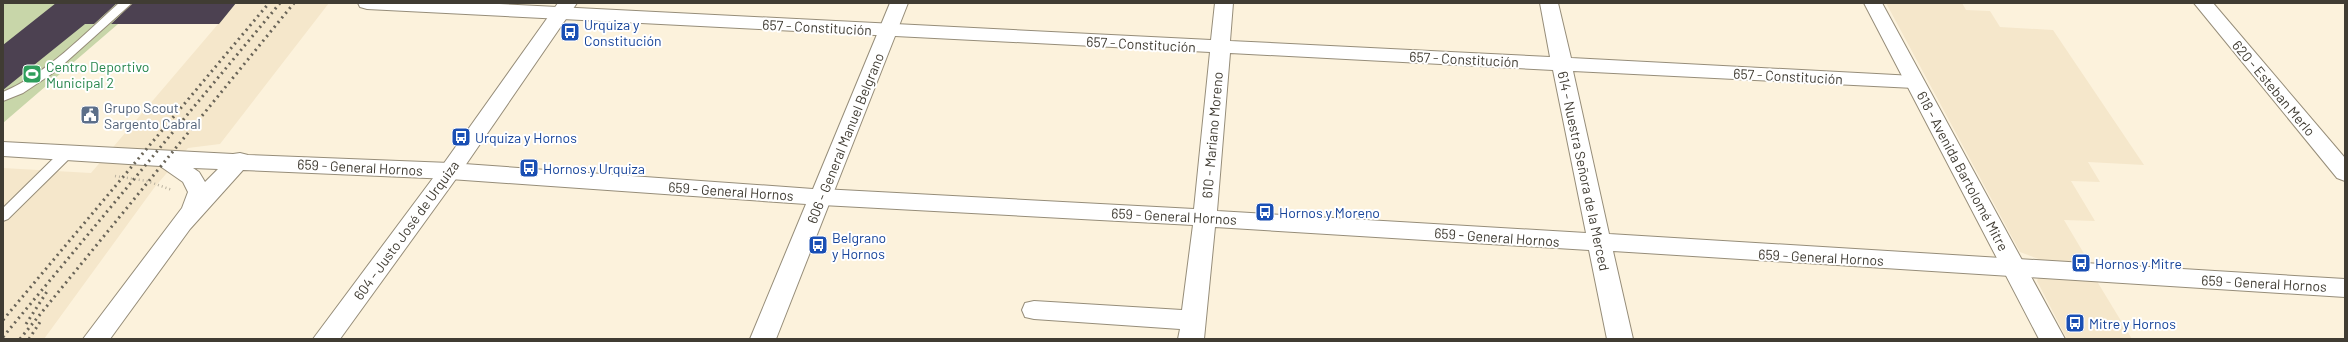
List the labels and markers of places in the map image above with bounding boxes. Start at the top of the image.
place label: Urquiza y Constitución [584,16,662,49]
bus stop icon: Urquiza y Constitución [559,21,581,43]
place label: Centro Deportivo Municipal 2 [46,58,149,91]
sports icon: Centro Deportivo Municipal 2 [21,63,43,85]
place label: Grupo Scout Sargento Cabral [104,99,201,132]
public building icon: Grupo Scout Sargento Cabral [79,104,101,126]
bus stop icon: Urquiza y Hornos [450,126,472,148]
place label: Urquiza y Hornos [475,129,577,146]
bus stop icon: Hornos y Urquiza [518,157,540,179]
place label: Hornos y Urquiza [543,160,645,177]
bus stop icon: Hornos y Moreno [1254,201,1276,223]
place label: Hornos y Moreno [1279,204,1380,221]
place label: Belgrano y Hornos [832,229,886,262]
bus stop icon: Belgrano y Hornos [807,234,829,256]
bus stop icon: Hornos y Mitre [2070,252,2092,274]
place label: Hornos y Mitre [2095,255,2182,272]
bus stop icon: Mitre y Hornos [2064,312,2086,334]
place label: Mitre y Hornos [2089,315,2176,332]

